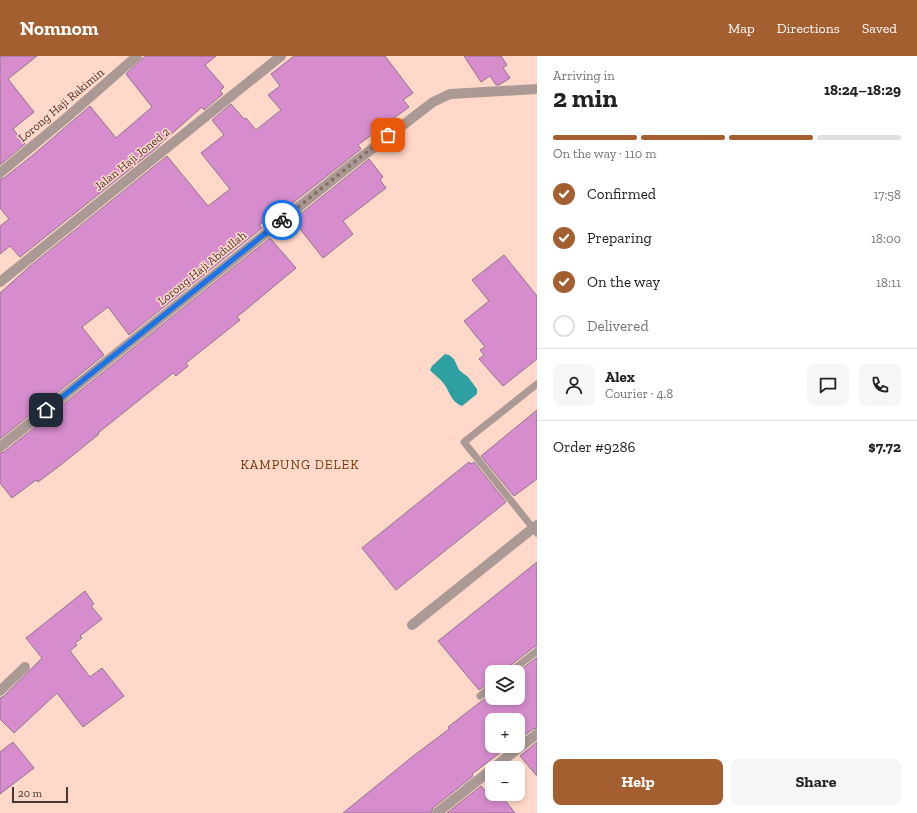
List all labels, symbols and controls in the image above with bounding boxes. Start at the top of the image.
text: Nomnom [20,17,98,40]
text: Map [728,20,755,37]
text: Directions [777,20,840,37]
text: Saved [862,20,897,37]
street label: Lorong Haji Rakimin [15,65,107,146]
text: Arriving in [553,68,615,83]
text: 18:24–18:29 [824,81,901,99]
text: 2 min [553,82,618,114]
pin [371,118,405,152]
street label: Jalan Haji Joned 2 [92,124,173,194]
icon: bag [377,124,399,146]
text: On the way · 110 m [553,146,656,161]
icon: check [553,183,575,205]
text: Confirmed [587,185,656,203]
text: 17:58 [874,187,901,202]
courier [262,200,302,240]
icon: bike [271,209,293,231]
icon: check [553,227,575,249]
street label: Lorong Haji Abdullah [155,228,250,309]
text: Preparing [587,229,652,247]
text: 18:00 [871,231,901,246]
icon: check [553,271,575,293]
text: On the way [587,273,660,291]
text: 18:11 [876,275,901,290]
text: Delivered [587,317,649,335]
button: person [553,364,595,406]
button: chat [807,364,849,406]
button: phone [859,364,901,406]
text: Alex [605,368,635,386]
text: Courier · 4.8 [605,386,673,401]
pin [29,393,63,427]
icon: home [35,399,57,421]
text: Order #9286 [553,438,636,456]
text: $7.72 [868,438,901,456]
district label: KAMPUNG DELEK [240,457,360,472]
map controls [485,665,525,801]
button: layers [485,665,525,705]
button: + [485,713,525,753]
button: Help [553,759,723,805]
button: Share [731,759,901,805]
button: − [485,761,525,801]
scale bar [12,785,68,804]
text: 20 m [18,787,42,800]

